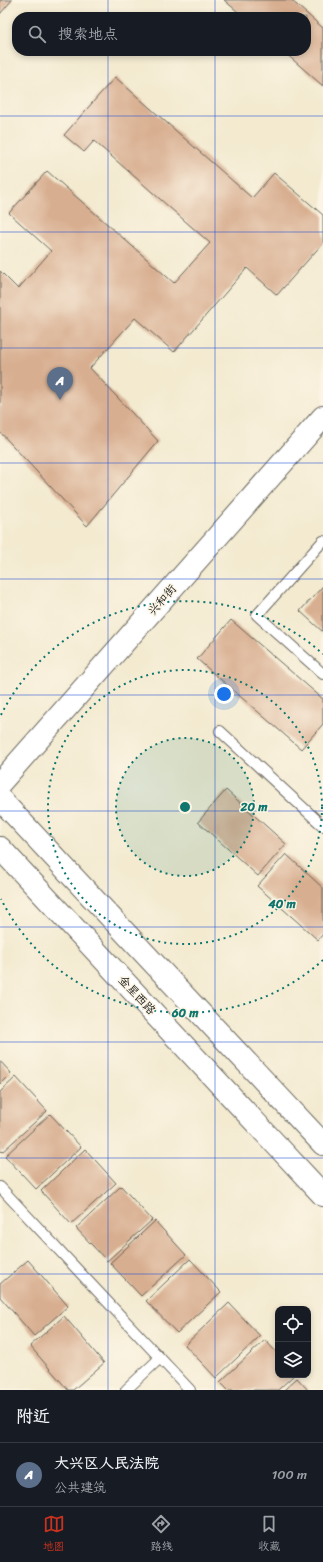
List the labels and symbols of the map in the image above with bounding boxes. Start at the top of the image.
pin: A [47,367,73,400]
street label: 兴和街 [142,579,182,621]
your location [214,684,234,704]
text: 20 m [240,796,268,818]
centre of rings [178,800,192,814]
text: 40 m [267,893,296,915]
street label: 金星西路 [113,970,161,1020]
text: 60 m [171,1002,199,1024]

